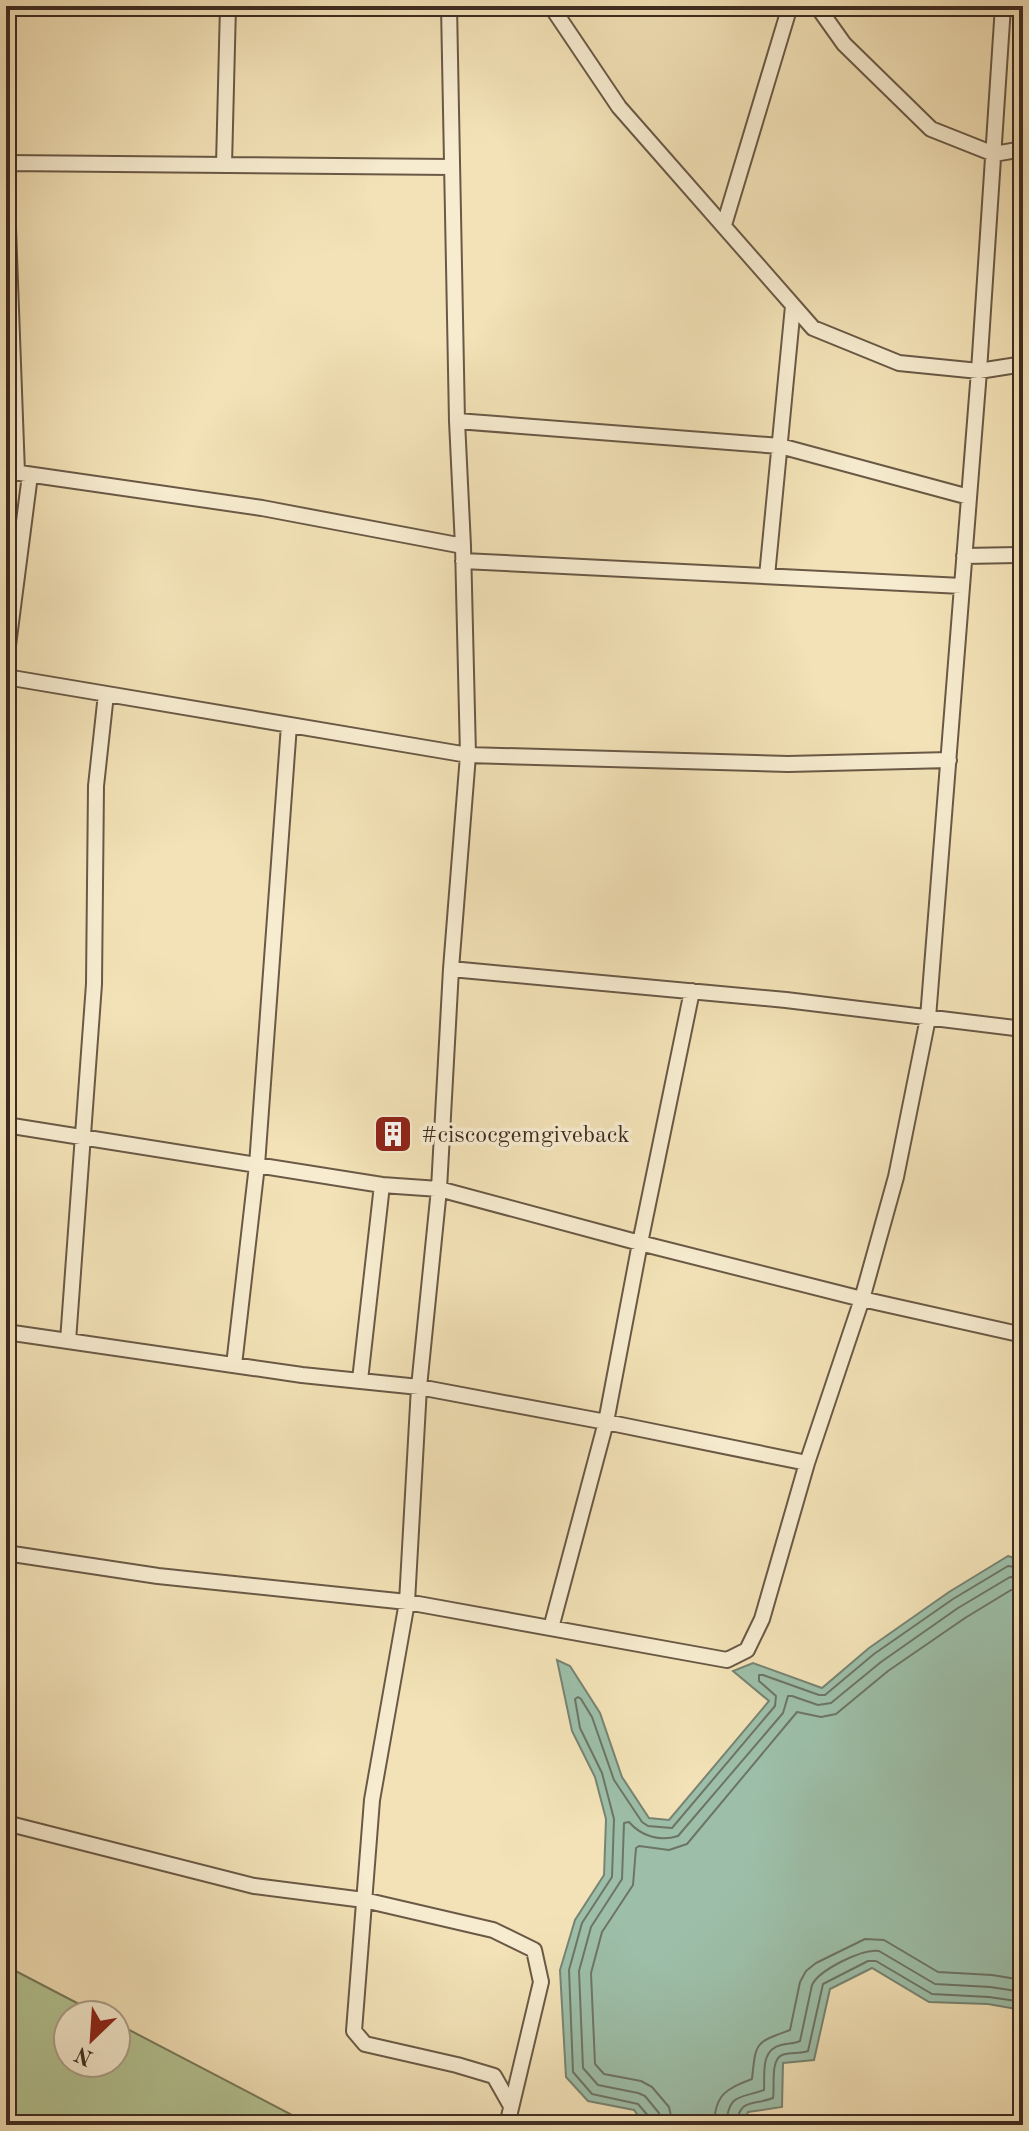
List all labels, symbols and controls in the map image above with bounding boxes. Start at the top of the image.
building icon: #ciscocgemgiveback [372,1113,414,1155]
place label: #ciscocgemgiveback [421,1124,630,1148]
north arrow [52,1999,132,2079]
text: N [72,2042,97,2069]

